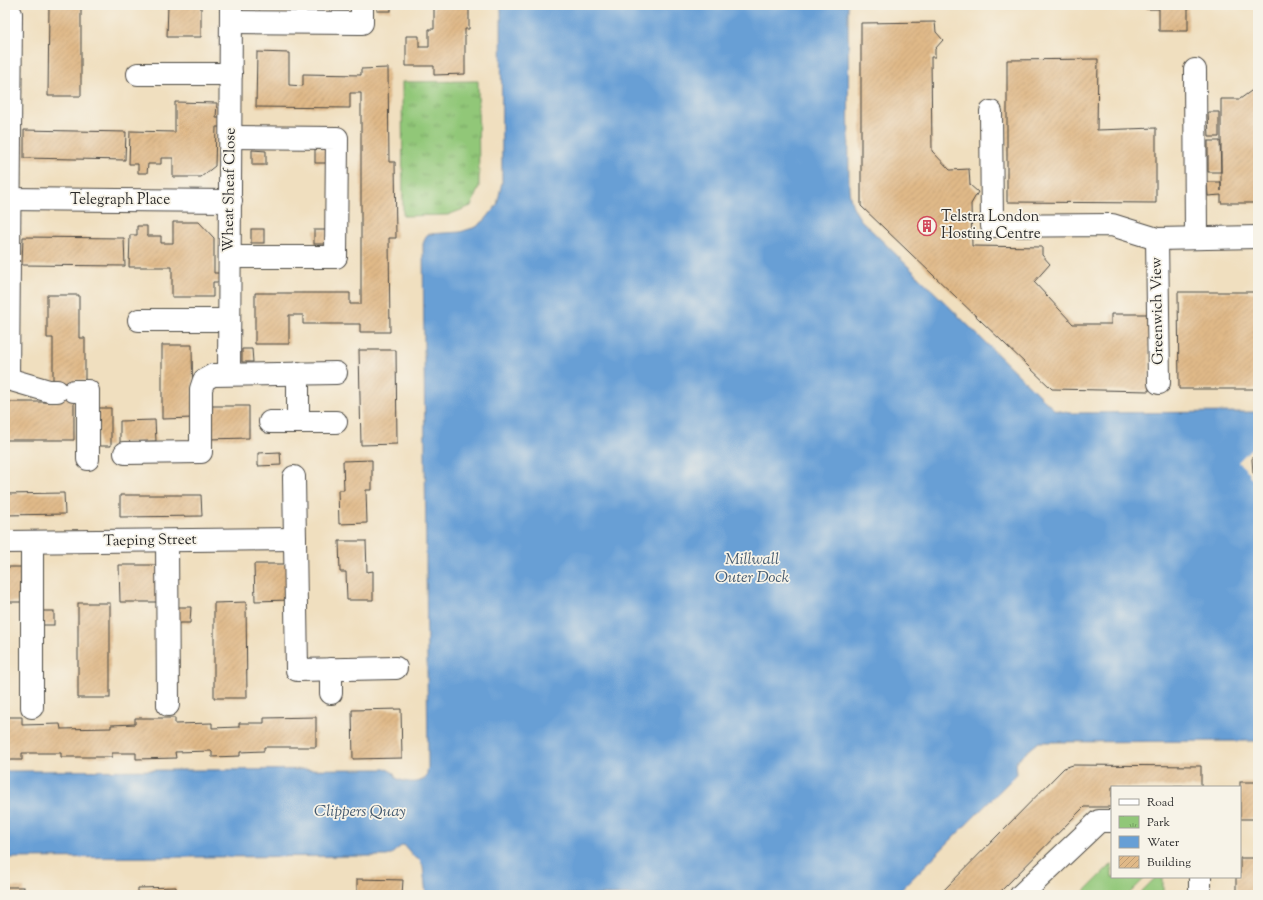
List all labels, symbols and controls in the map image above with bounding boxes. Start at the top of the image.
street label: Wheat Sheaf Close [218,128,242,252]
street label: Telegraph Place [70,190,170,211]
place label: Telstra London Hosting Centre [941,207,1041,245]
building icon: Telstra London Hosting Centre [916,215,938,237]
street label: Greenwich View [1147,257,1169,365]
street label: Taeping Street [103,530,197,552]
water label: Millwall Outer Dock [715,549,789,590]
legend [1111,786,1241,878]
text: Road [1147,794,1174,812]
water label: Clippers Quay [314,801,406,824]
text: Park [1147,814,1170,832]
text: Water [1147,834,1180,852]
text: Building [1147,854,1191,872]

